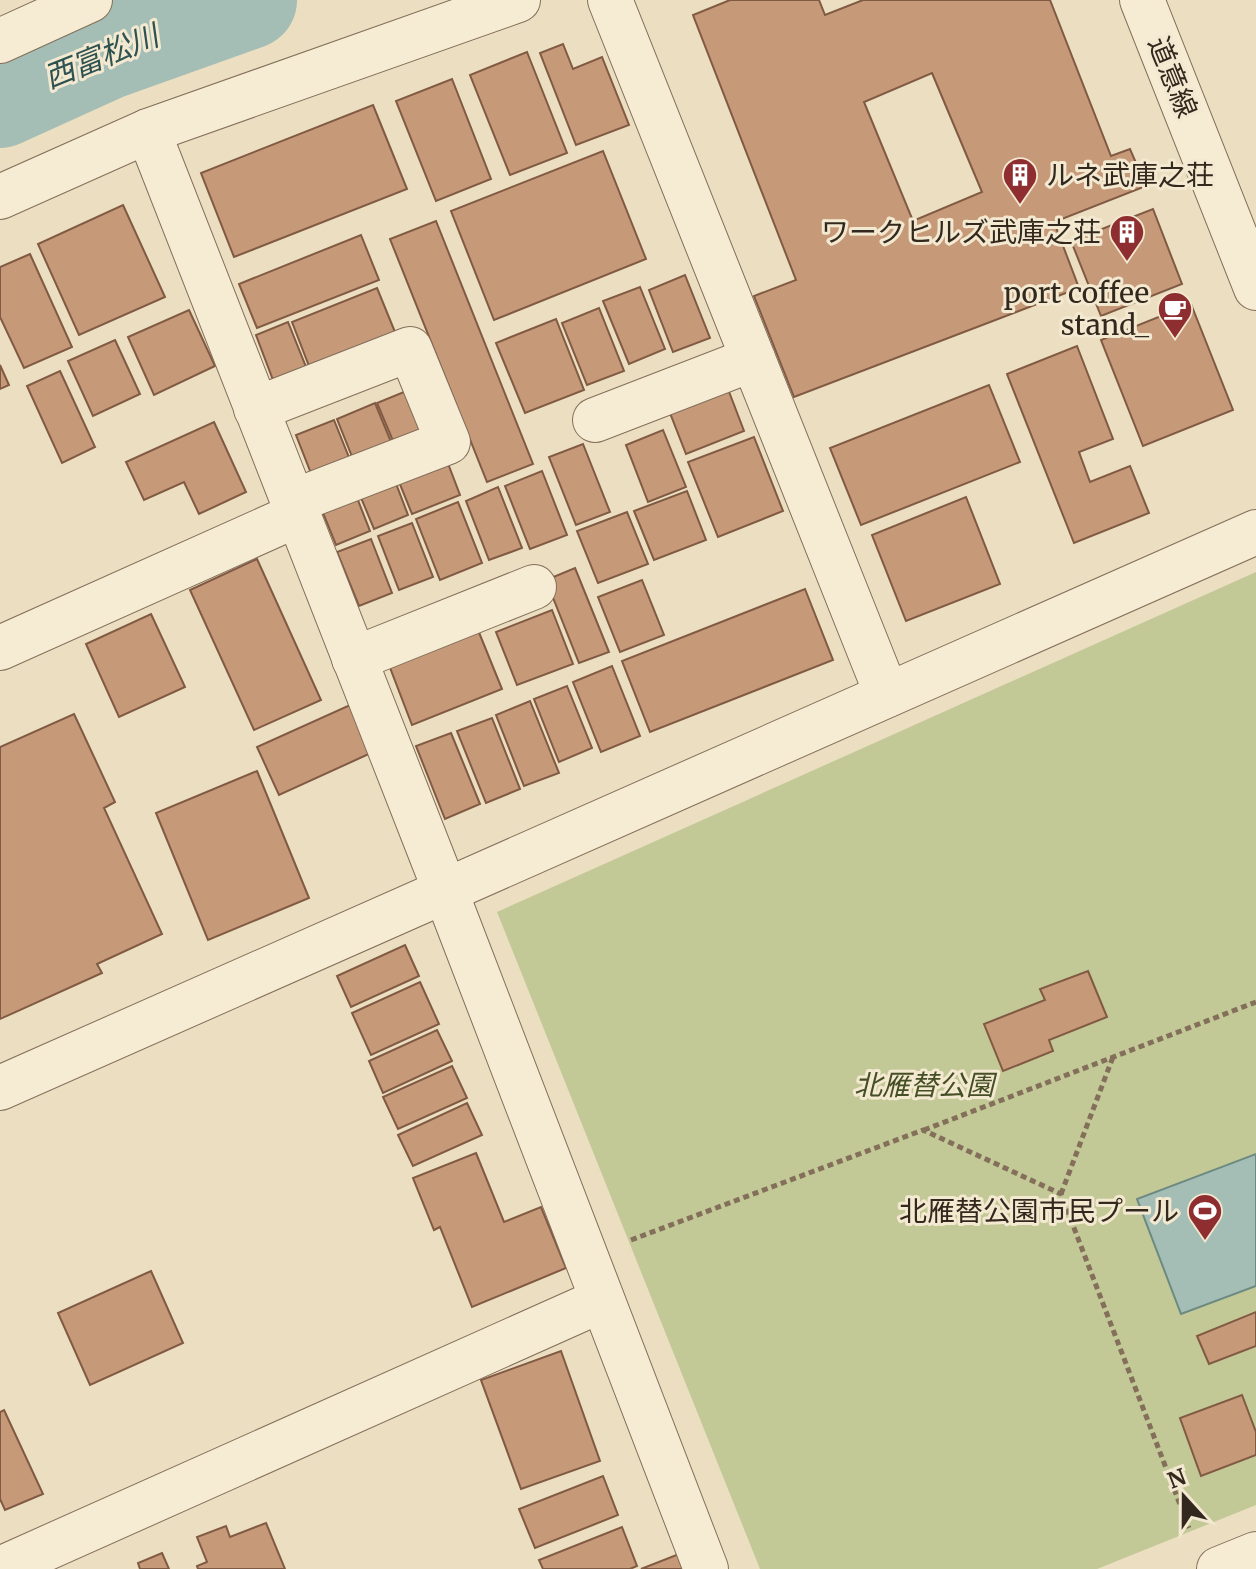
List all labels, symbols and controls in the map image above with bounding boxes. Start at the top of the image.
water label: 西富松川 [38,15,167,96]
street label: 道意線 [1141,31,1205,123]
building icon: ルネ武庫之荘 [1001,156,1039,206]
place label: ルネ武庫之荘 [1046,157,1214,193]
building icon: ワークヒルズ武庫之荘 [1108,213,1146,263]
place label: ワークヒルズ武庫之荘 [821,214,1101,250]
place label: port coffee stand_ [1004,275,1150,343]
cafe icon: port coffee stand_ [1156,290,1194,340]
park label: 北雁替公園 [854,1067,998,1103]
sports icon: 北雁替公園市民プール [1186,1192,1224,1242]
place label: 北雁替公園市民プール [899,1193,1179,1229]
north arrow [1144,1457,1224,1537]
text: N [1164,1462,1191,1495]

